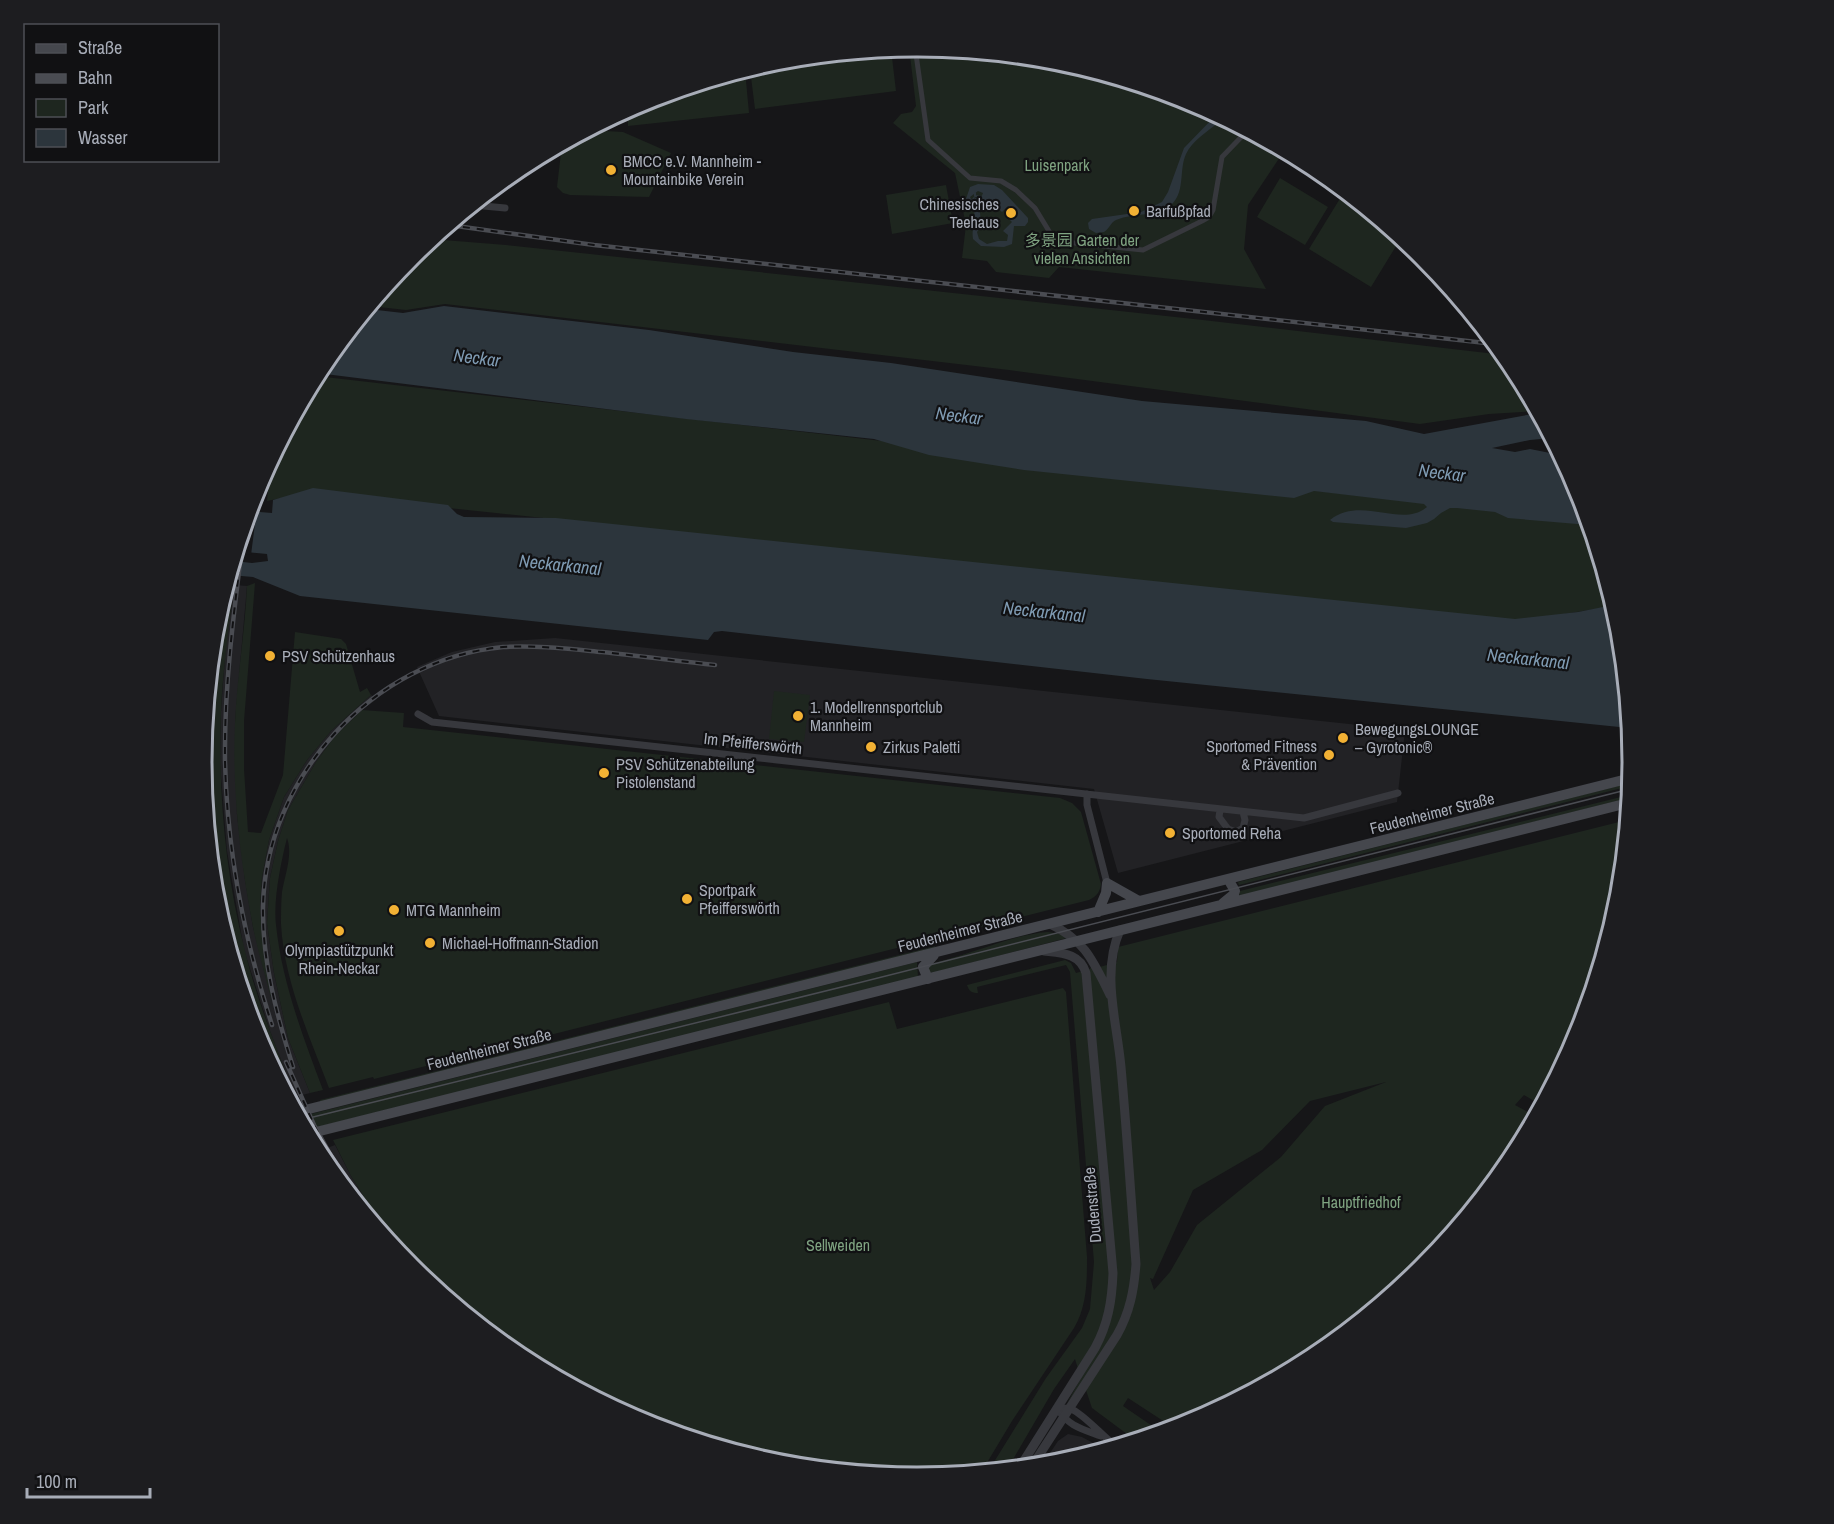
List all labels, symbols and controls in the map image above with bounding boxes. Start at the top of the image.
legend [24,24,219,162]
text: Straße [78,35,122,60]
text: Bahn [78,65,112,90]
text: Park [78,95,109,120]
text: Wasser [78,125,128,150]
place label: BMCC e.V. Mannheim - Mountainbike Verein [623,150,762,190]
park label: Luisenpark [1025,154,1090,176]
marker: BMCC e.V. Mannheim - Mountainbike Verein [604,163,618,177]
place label: Chinesisches Teehaus [920,193,999,233]
place label: Barfußpfad [1146,200,1211,222]
marker: Barfußpfad [1127,204,1141,218]
marker: Chinesisches Teehaus [1004,206,1018,220]
park label: 多景园 Garten der vielen Ansichten [1025,229,1140,269]
water label: Neckar [452,342,503,373]
water label: Neckar [934,400,985,431]
water label: Neckar [1417,457,1468,488]
water label: Neckarkanal [518,548,603,581]
water label: Neckarkanal [1002,595,1087,628]
water label: Neckarkanal [1486,642,1571,675]
place label: PSV Schützenhaus [282,645,395,667]
marker: PSV Schützenhaus [263,649,277,663]
place label: 1. Modellrennsportclub Mannheim [810,696,943,736]
marker: 1. Modellrennsportclub Mannheim [791,709,805,723]
place label: BewegungsLOUNGE – Gyrotonic® [1355,718,1479,758]
street label: Im Pfeifferswörth [703,727,803,759]
marker: BewegungsLOUNGE – Gyrotonic® [1336,731,1350,745]
place label: Sportomed Fitness & Prävention [1206,735,1317,775]
place label: Zirkus Paletti [883,736,960,758]
marker: Zirkus Paletti [864,740,878,754]
marker: Sportomed Fitness & Prävention [1322,748,1336,762]
place label: PSV Schützenabteilung Pistolenstand [616,753,755,793]
marker: PSV Schützenabteilung Pistolenstand [597,766,611,780]
street label: Feudenheimer Straße [1367,787,1497,839]
place label: Sportomed Reha [1182,822,1282,844]
marker: Sportomed Reha [1163,826,1177,840]
place label: Sportpark Pfeifferswörth [699,879,780,919]
marker: Sportpark Pfeifferswörth [680,892,694,906]
place label: MTG Mannheim [406,899,501,921]
marker: MTG Mannheim [387,903,401,917]
street label: Feudenheimer Straße [895,905,1025,957]
marker: Olympiastützpunkt Rhein-Neckar [332,924,346,938]
place label: Michael-Hoffmann-Stadion [442,932,599,954]
marker: Michael-Hoffmann-Stadion [423,936,437,950]
place label: Olympiastützpunkt Rhein-Neckar [285,939,394,979]
street label: Feudenheimer Straße [424,1023,554,1075]
street label: Dudenstraße [1078,1166,1106,1244]
park label: Hauptfriedhof [1321,1191,1401,1213]
park label: Sellweiden [806,1234,870,1256]
scale bar [27,1461,150,1499]
text: 100 m [36,1469,77,1494]

